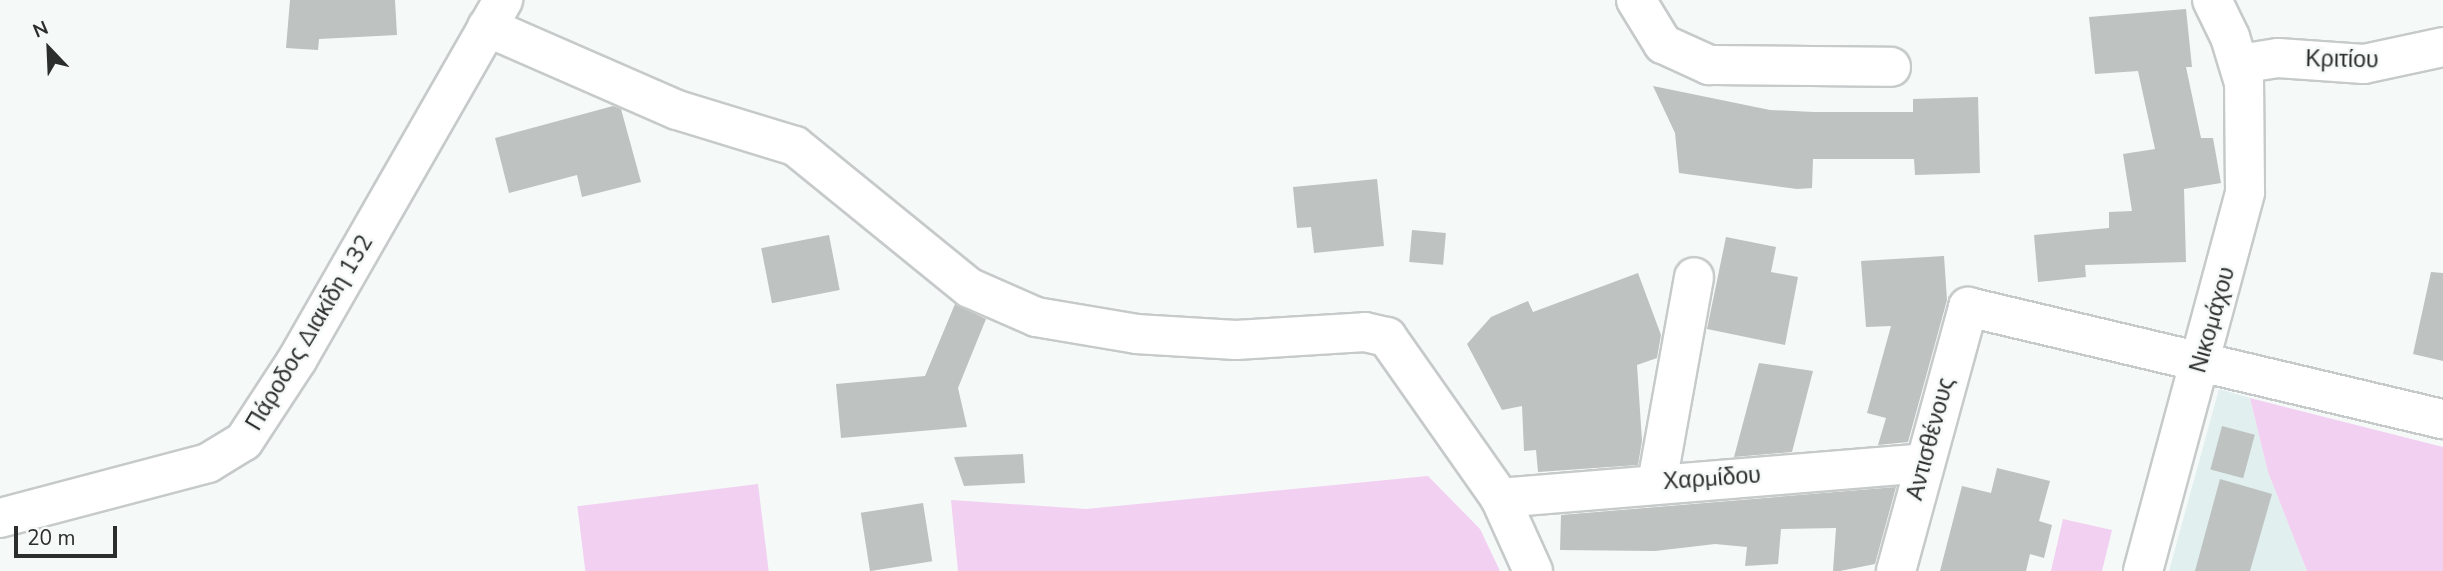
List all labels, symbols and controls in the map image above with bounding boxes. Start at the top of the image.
north arrow [14,14,84,84]
text: N [29,15,52,44]
street label: Κριτίου [2305,46,2379,74]
street label: Πάροδος Διακίδη 132 [241,230,379,436]
street label: Νικομάχου [2185,264,2241,376]
street label: Αντισθένους [1901,375,1961,503]
street label: Χαρμίδου [1662,462,1762,496]
scale bar [18,512,121,556]
text: 20 m [27,524,76,552]

